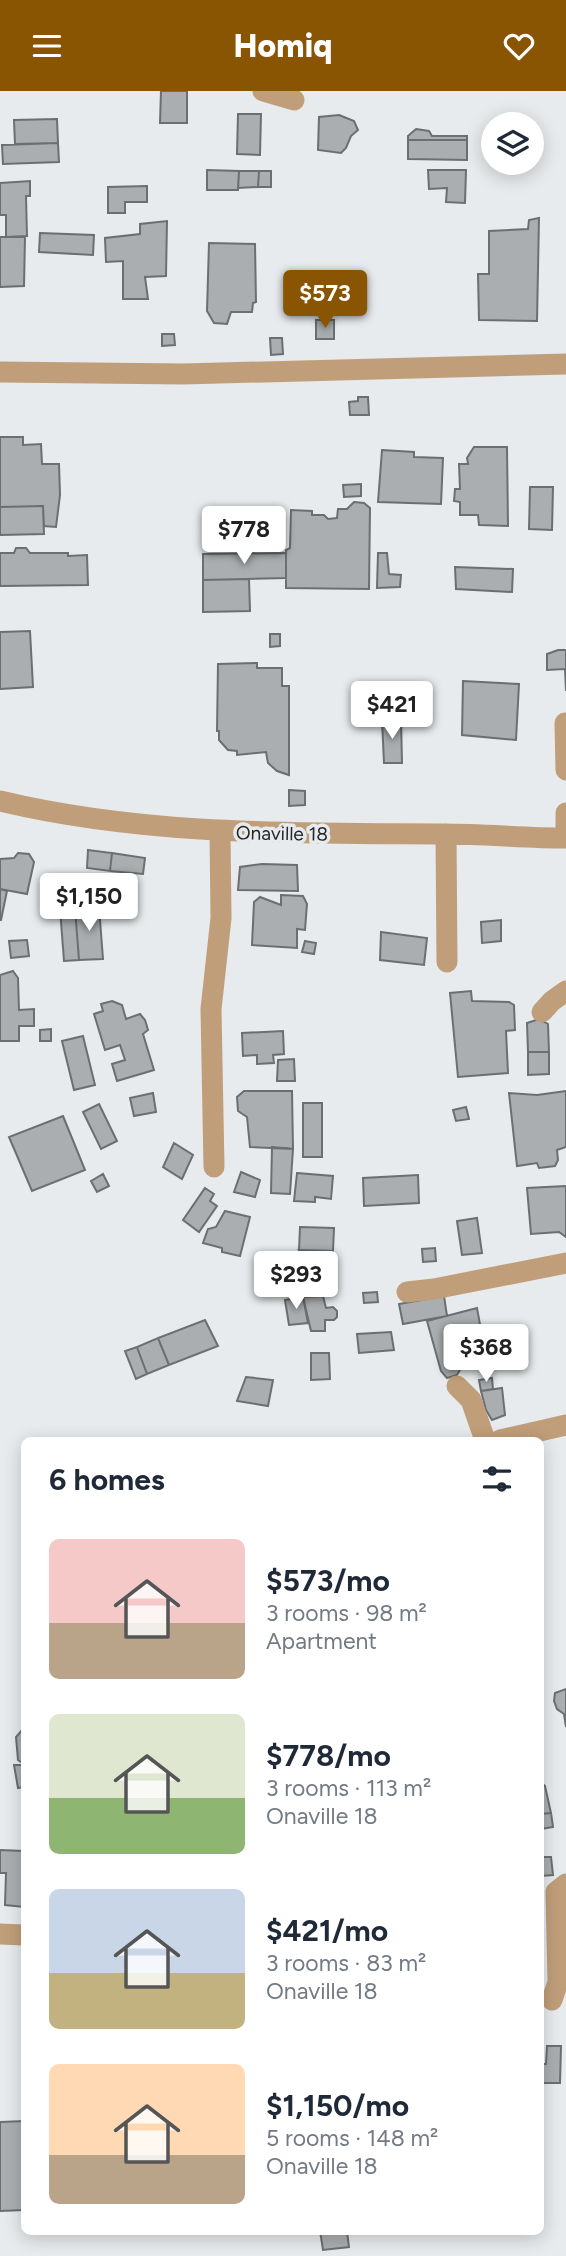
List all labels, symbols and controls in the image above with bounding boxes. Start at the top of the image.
icon: menu [28,27,66,65]
text: Homiq [234,27,332,65]
icon: heart [500,27,538,65]
map controls [481,112,544,175]
button: layers [481,112,544,175]
pin: $573 [284,271,366,330]
text: $573 [299,279,351,307]
pin: $778 [203,507,285,566]
text: $778 [218,515,270,543]
pin: $421 [351,681,433,741]
text: $421 [367,690,417,718]
street label: Onaville 18 [236,821,328,846]
pin: $1,150 [32,873,146,933]
text: $1,150 [56,882,122,910]
pin: $293 [255,1251,337,1311]
text: $293 [270,1260,322,1288]
pin: $368 [445,1325,527,1384]
text: $368 [460,1333,512,1361]
icon: filters [478,1460,516,1498]
text: 6 homes [49,1461,165,1498]
text: $573/mo [266,1562,390,1599]
icon: home [105,1567,189,1651]
text: 3 rooms · 98 m² [266,1599,427,1627]
text: Apartment [266,1627,377,1655]
text: $778/mo [266,1737,391,1774]
icon: home [105,1742,189,1826]
text: 3 rooms · 113 m² [266,1774,431,1802]
text: Onaville 18 [266,1802,378,1830]
text: $421/mo [266,1912,388,1949]
icon: home [105,1917,189,2001]
text: 3 rooms · 83 m² [266,1949,426,1977]
text: Onaville 18 [266,1977,378,2005]
text: $1,150/mo [266,2087,409,2124]
icon: home [105,2092,189,2176]
text: 5 rooms · 148 m² [266,2124,438,2152]
text: Onaville 18 [266,2152,378,2180]

